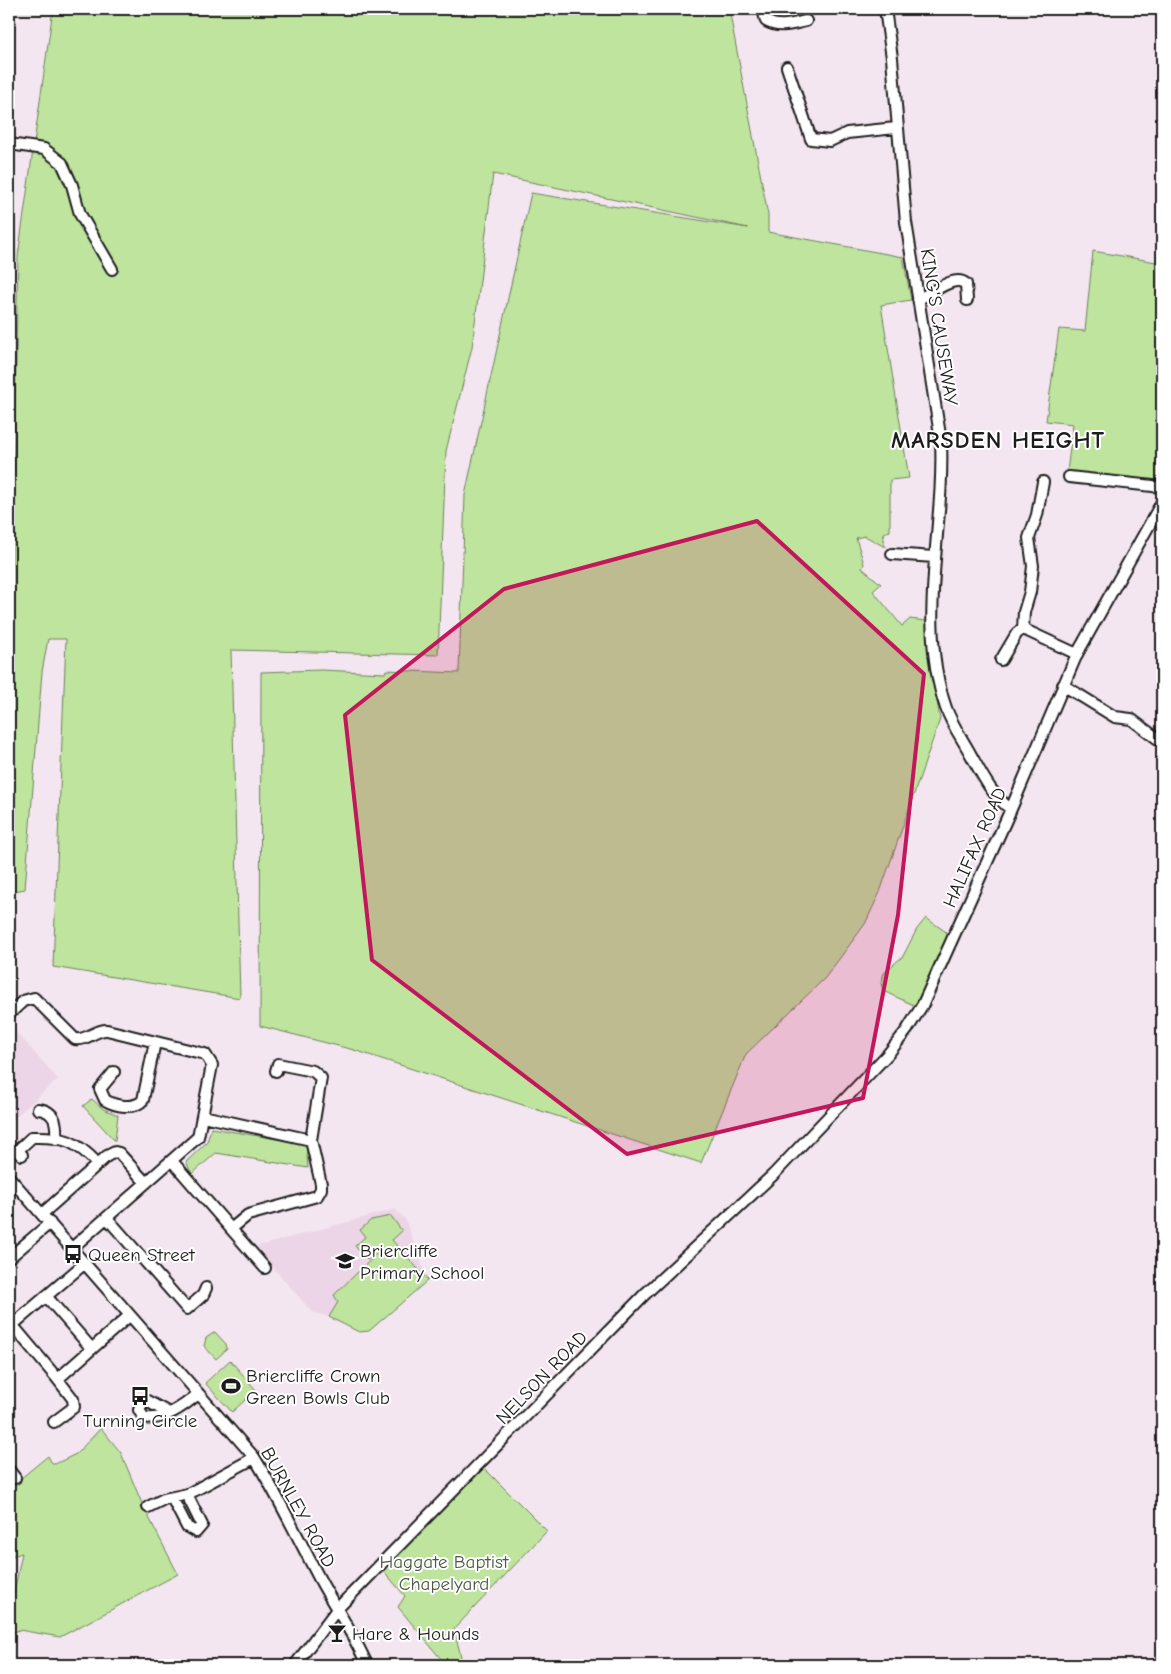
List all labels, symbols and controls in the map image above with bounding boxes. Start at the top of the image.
street label: KING'S CAUSEWAY [916,247,962,408]
district label: MARSDEN HEIGHT [891,426,1105,454]
street label: HALIFAX ROAD [939,784,1011,911]
place label: Briercliffe Primary School [360,1240,485,1284]
bus stop icon: Queen Street [62,1243,84,1265]
place label: Queen Street [88,1244,195,1266]
school or university icon: Briercliffe Primary School [334,1250,356,1272]
street label: NELSON ROAD [492,1326,592,1429]
place label: Briercliffe Crown Green Bowls Club [246,1365,390,1409]
sports icon: Briercliffe Crown Green Bowls Club [220,1375,242,1397]
bus stop icon: Turning Circle [129,1385,151,1407]
place label: Turning Circle [83,1410,197,1432]
street label: BURNLEY ROAD [256,1444,340,1571]
park label: Haggate Baptist Chapelyard [380,1551,509,1595]
bar icon: Hare & Hounds [326,1622,348,1644]
place label: Hare & Hounds [352,1623,479,1645]

